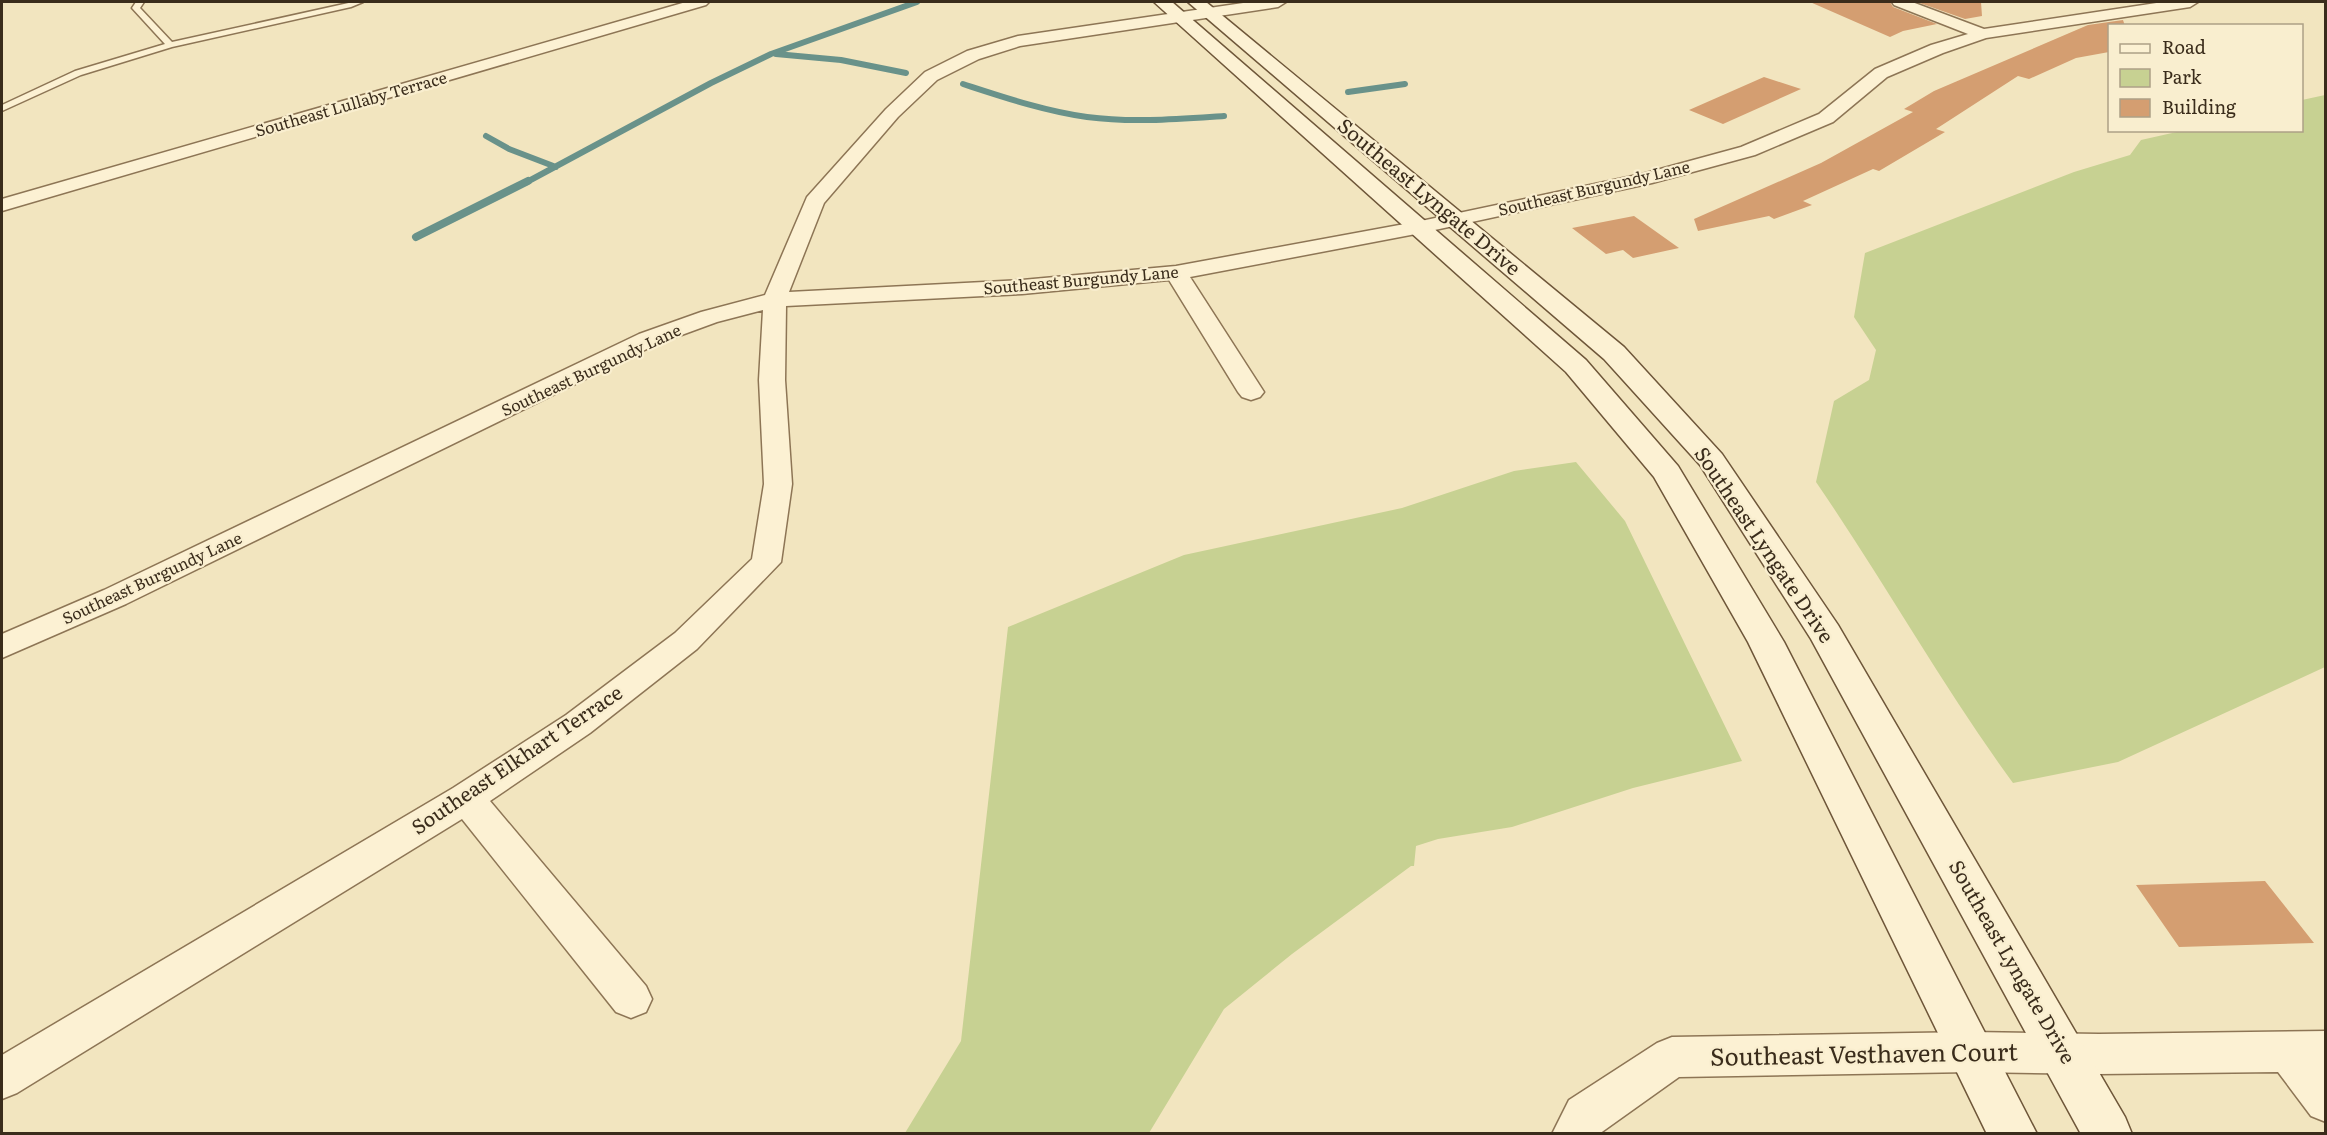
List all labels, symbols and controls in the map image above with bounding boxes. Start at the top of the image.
legend [2108,24,2303,132]
text: Road [2162,33,2206,60]
text: Park [2162,63,2203,90]
street label: Southeast Lullaby Terrace [252,64,449,142]
text: Building [2162,93,2237,120]
street label: Southeast Lyngate Drive [1332,110,1528,281]
street label: Southeast Burgundy Lane [1496,153,1692,221]
street label: Southeast Burgundy Lane [982,259,1180,299]
street label: Southeast Burgundy Lane [497,317,684,421]
street label: Southeast Lyngate Drive [1689,440,1843,648]
street label: Southeast Burgundy Lane [58,525,245,629]
street label: Southeast Elkhart Terrace [404,676,627,840]
street label: Southeast Lyngate Drive [1943,853,2084,1069]
street label: Southeast Vesthaven Court [1710,1032,2018,1073]

